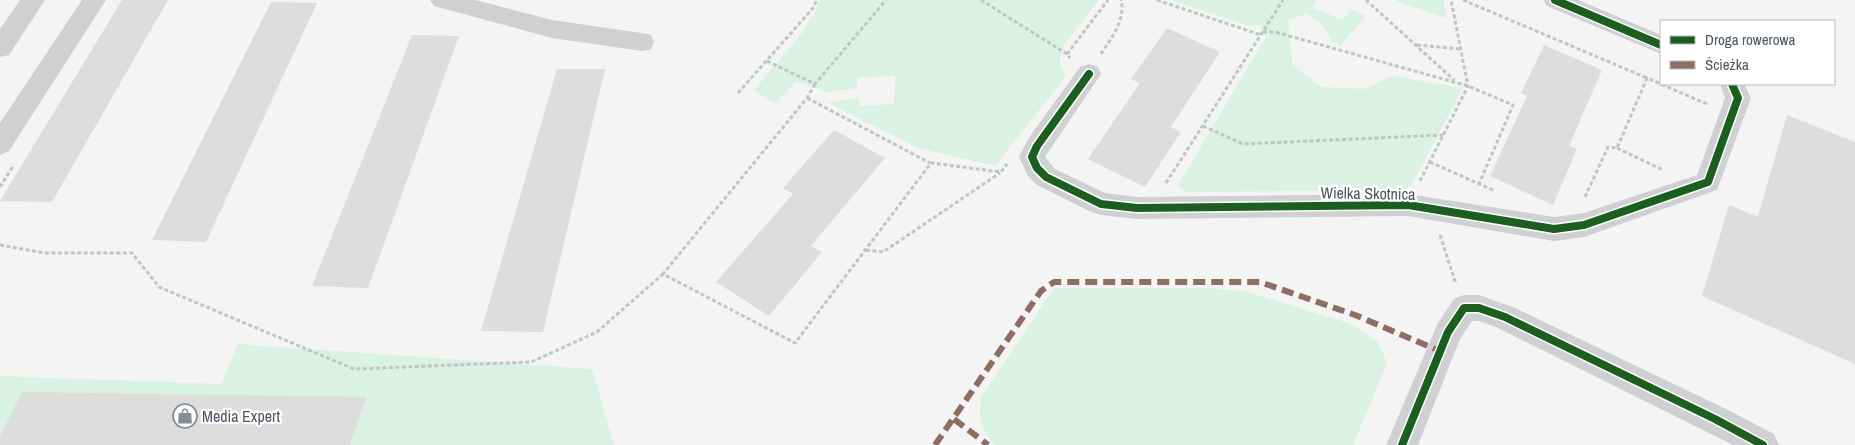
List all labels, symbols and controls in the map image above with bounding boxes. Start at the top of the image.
legend [1660,20,1835,85]
text: Droga rowerowa [1705,29,1795,50]
text: Ścieżka [1705,54,1749,75]
street label: Wielka Skotnica [1320,181,1416,205]
shop icon: Media Expert [172,403,198,429]
place label: Media Expert [202,405,280,427]

